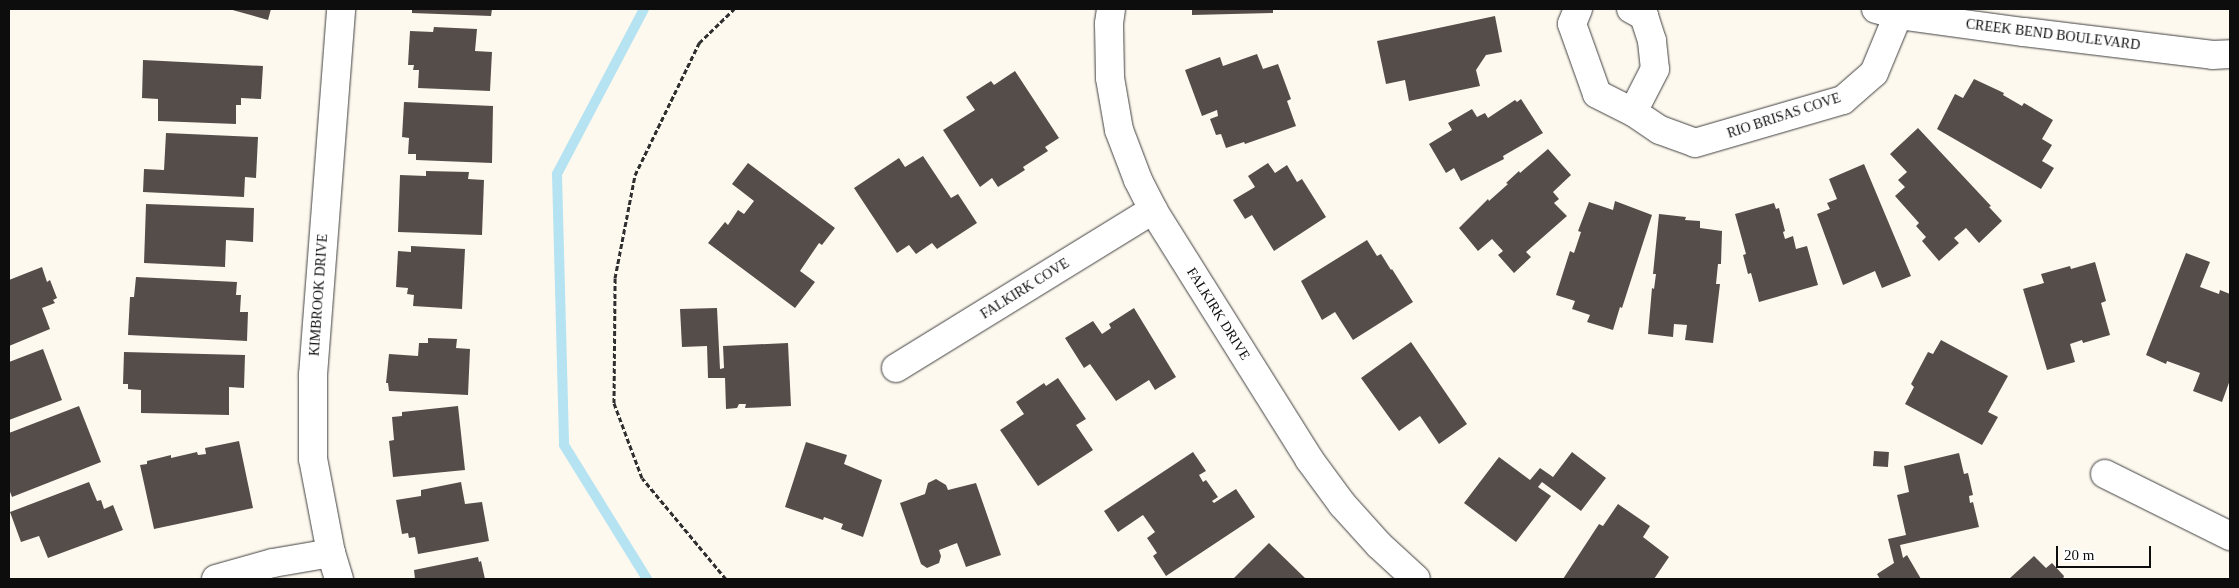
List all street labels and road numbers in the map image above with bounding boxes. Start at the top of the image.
street label: CREEK BEND BOULEVARD [1965,16,2141,54]
street label: RIO BRISAS COVE [1725,90,1843,142]
street label: KIMBROOK DRIVE [306,233,332,357]
street label: FALKIRK COVE [978,255,1072,323]
street label: FALKIRK DRIVE [1183,265,1253,363]

